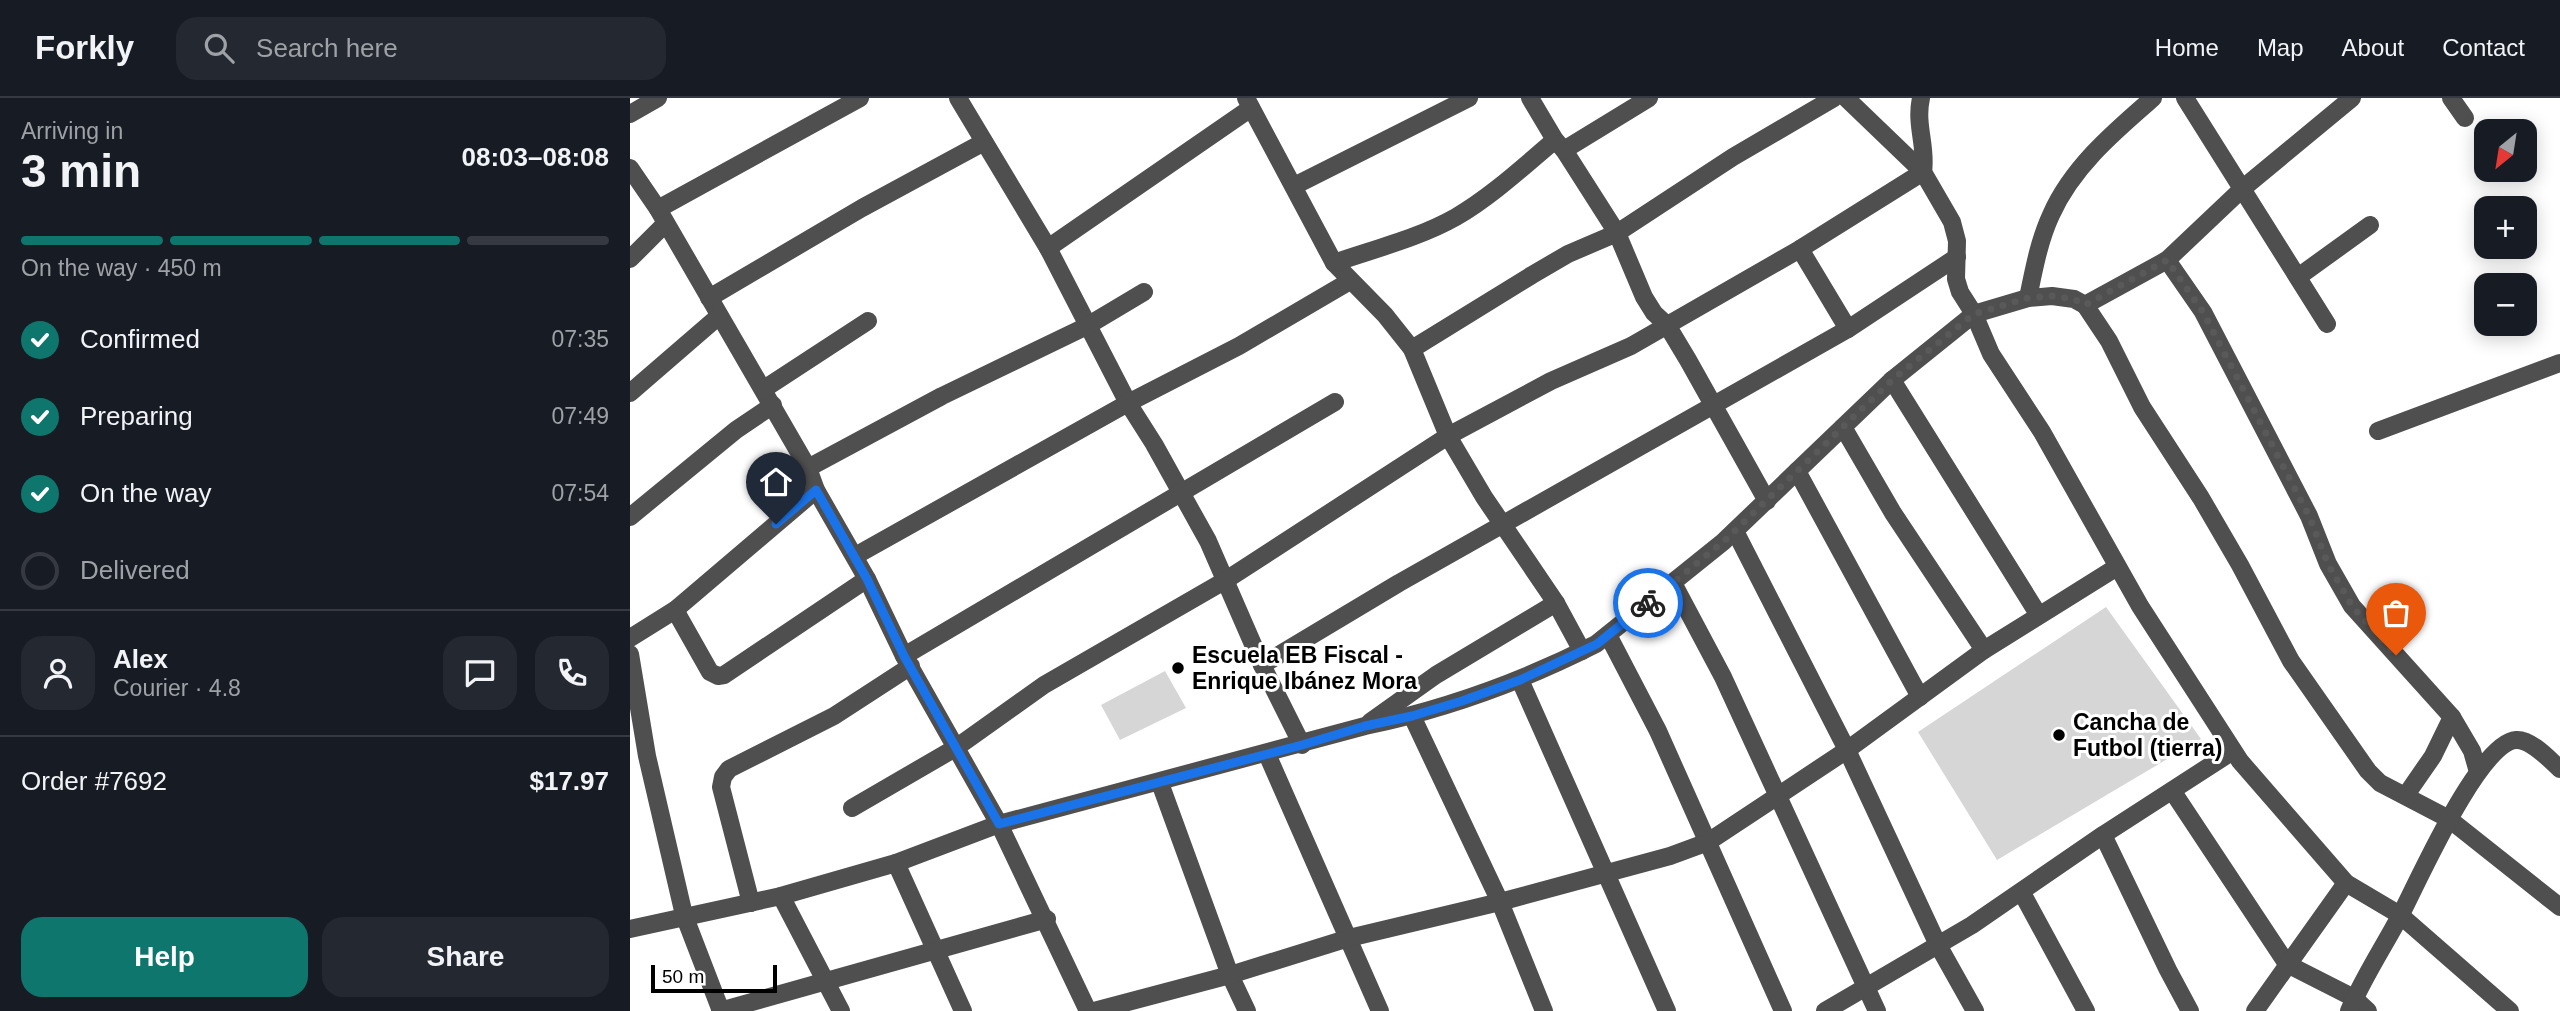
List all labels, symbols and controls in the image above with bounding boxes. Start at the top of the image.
search box [176,17,666,80]
text: Forkly [35,29,134,66]
icon: search [200,29,238,67]
text: Search here [256,33,398,63]
text: Home [2155,34,2219,61]
text: Map [2257,34,2304,61]
text: About [2342,34,2404,61]
text: Contact [2442,34,2525,61]
text: Arriving in [21,118,123,144]
north arrow [2474,119,2538,182]
map controls [2474,119,2537,336]
text: 08:03–08:08 [462,142,609,172]
text: 3 min [21,145,141,197]
button: + [2474,196,2537,259]
text: On the way · 450 m [21,255,222,281]
button: − [2474,273,2537,336]
icon: check [21,321,59,359]
text: Confirmed [80,324,200,354]
text: 07:35 [551,326,609,352]
icon: check [21,398,59,436]
text: Preparing [80,401,193,431]
text: 07:49 [551,403,609,429]
pin [746,452,806,524]
icon: home [757,463,795,501]
icon: check [21,475,59,513]
text: On the way [80,478,212,508]
text: 07:54 [551,480,609,506]
text: Delivered [80,555,190,585]
courier [1613,568,1683,638]
pin [2366,583,2426,655]
icon: bike [1629,584,1667,622]
icon: bag [2377,594,2415,632]
button: person [21,636,95,710]
button: chat [443,636,517,710]
button: phone [535,636,609,710]
place label: Escuela EB Fiscal - Enrique Ibánez Mora [1192,642,1417,694]
text: Alex [113,644,168,674]
marker: Escuela EB Fiscal - Enrique Ibánez Mora [1170,660,1186,676]
text: Courier · 4.8 [113,675,241,701]
place label: Cancha de Futbol (tierra) [2073,709,2223,761]
marker: Cancha de Futbol (tierra) [2051,727,2067,743]
text: Order #7692 [21,766,167,796]
text: $17.97 [529,766,609,796]
button: Help [21,917,308,997]
button: Share [322,917,609,997]
scale bar [651,962,777,994]
text: 50 m [662,966,704,987]

